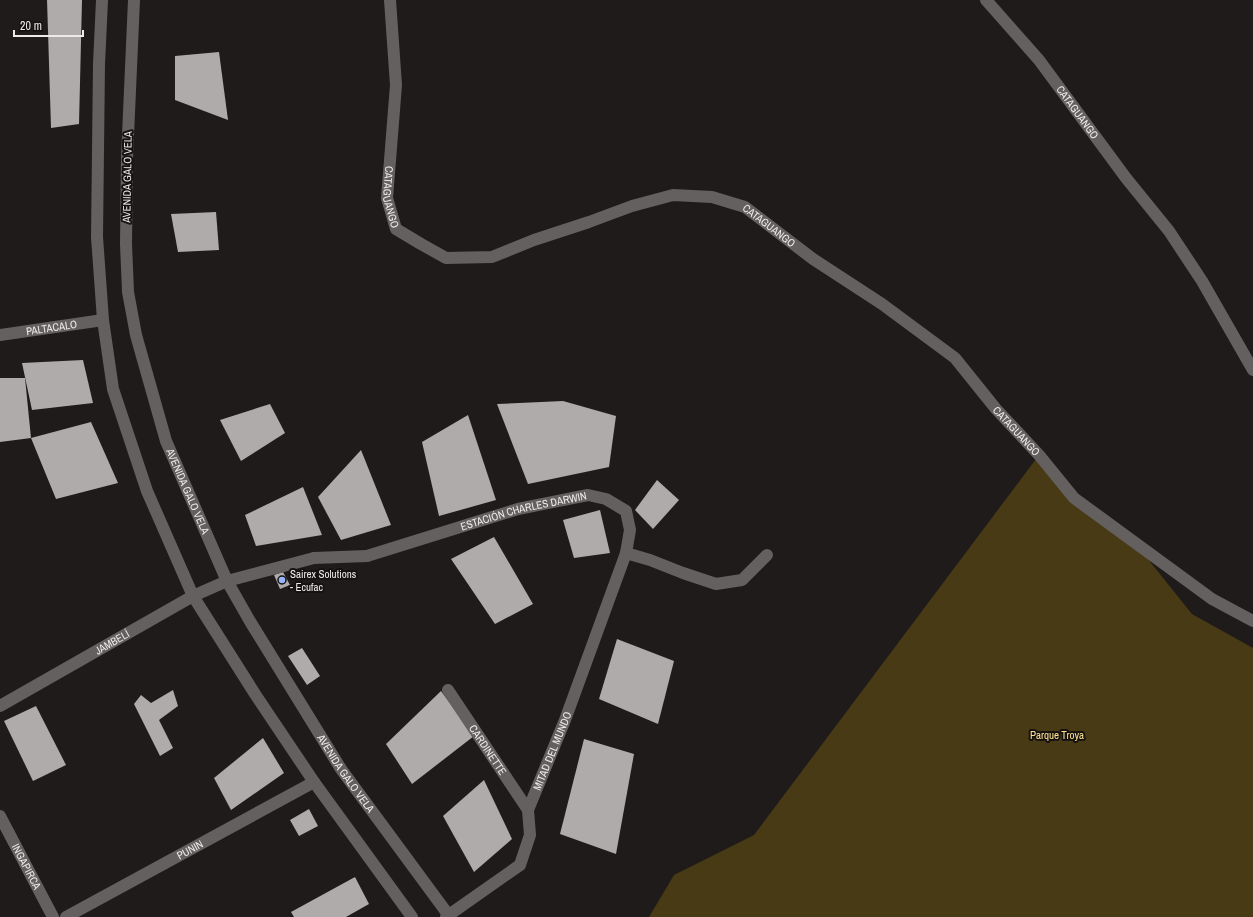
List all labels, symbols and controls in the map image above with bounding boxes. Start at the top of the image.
scale bar [14,12,83,38]
text: 20 m [20,18,42,34]
street label: CATAGUANGO [1053,83,1102,142]
street label: AVENIDA GALO VELA [119,130,135,224]
street label: CATAGUANGO [380,166,402,230]
street label: CATAGUANGO [740,201,798,250]
street label: PALTACALO [25,317,78,338]
street label: CATAGUANGO [990,403,1043,459]
street label: AVENIDA GALO VELA [163,446,213,537]
street label: ESTACIÓN CHARLES DARWIN [459,488,588,534]
place label: Sairex Solutions - Ecufac [290,567,357,594]
marker: Sairex Solutions - Ecufac [277,575,287,585]
street label: JAMBELÍ [92,626,132,658]
street label: MITAD DEL MUNDO [530,710,574,792]
street label: CARDINETTE [466,722,510,778]
park label: Parque Troya [1030,728,1084,742]
street label: AVENIDA GALO VELA [314,731,378,816]
street label: PUNIN [174,837,206,862]
street label: INGAPIRCA [9,841,45,893]

